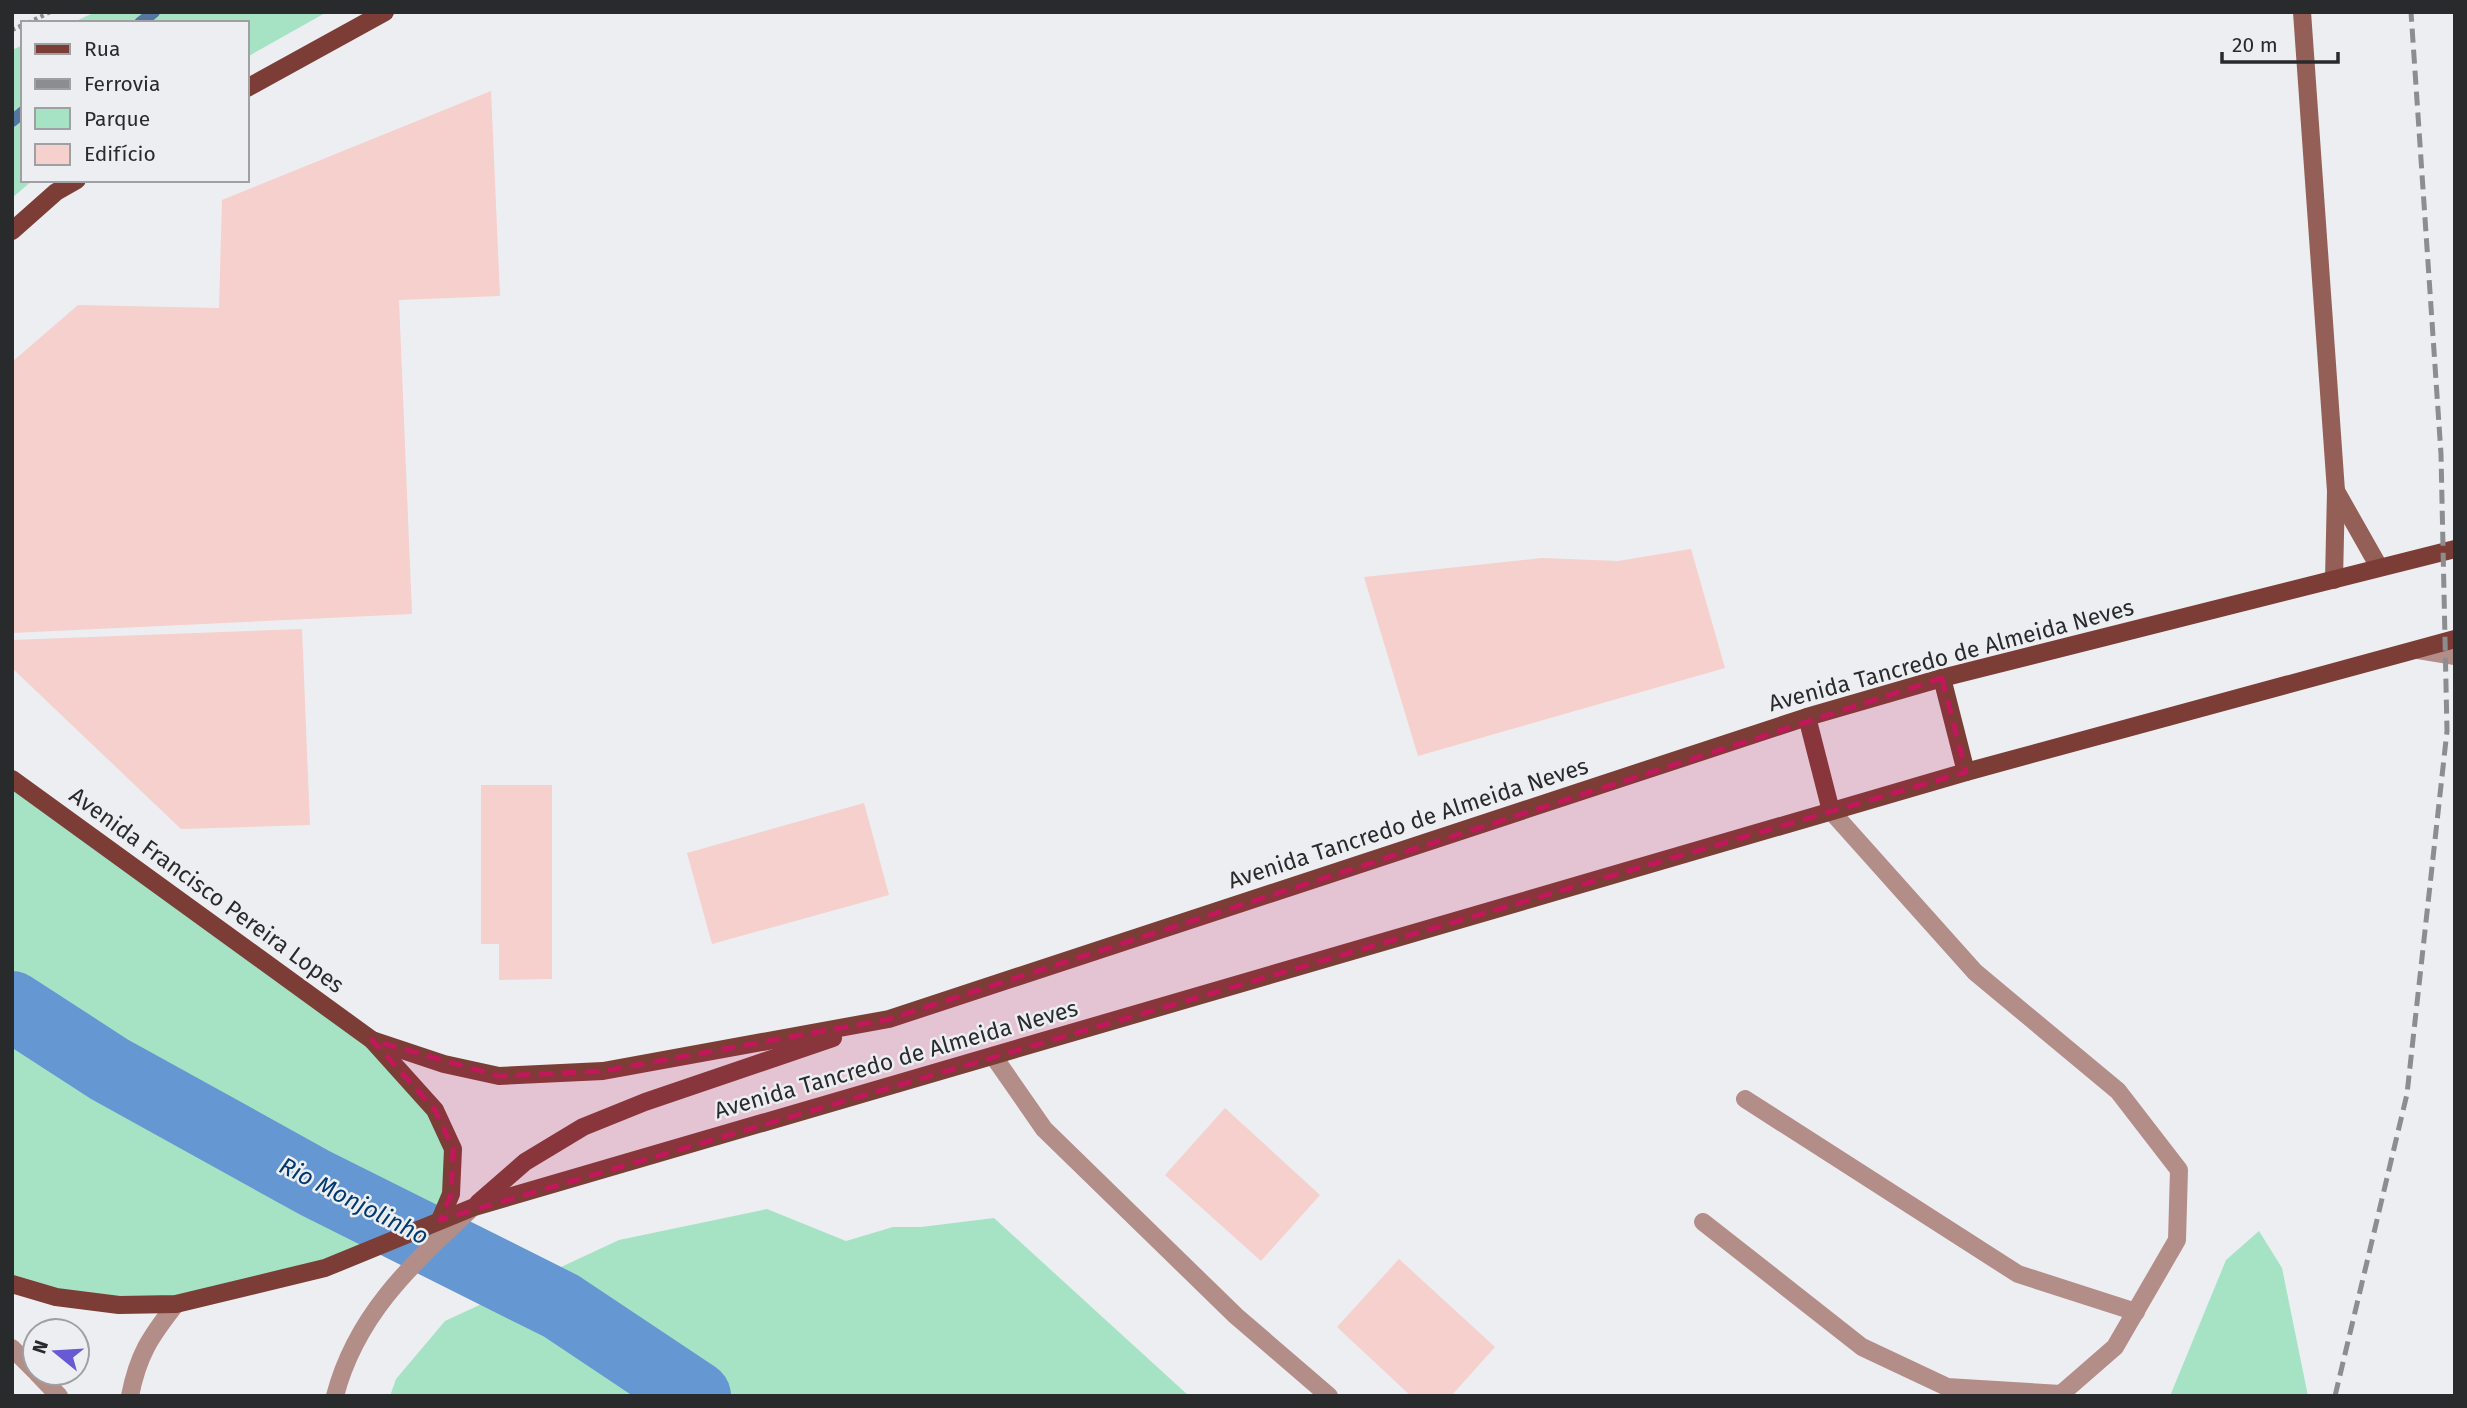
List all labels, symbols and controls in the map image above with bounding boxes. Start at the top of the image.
legend [21,21,248,182]
scale bar [2222,21,2338,65]
text: 20 m [2232,32,2278,58]
text: Rua [84,36,120,62]
text: Ferrovia [84,71,160,97]
text: Parque [84,106,150,132]
text: Edifício [84,141,156,167]
street label: Avenida Tancredo de Almeida Neves [1765,593,2137,717]
street label: Avenida Tancredo de Almeida Neves [1224,751,1592,895]
street label: Avenida Francisco Pereira Lopes [64,781,350,999]
street label: Avenida Tancredo de Almeida Neves [711,994,1081,1124]
water label: Rio Monjolinho [275,1151,433,1251]
north arrow [21,1317,91,1387]
text: N [27,1337,53,1356]

